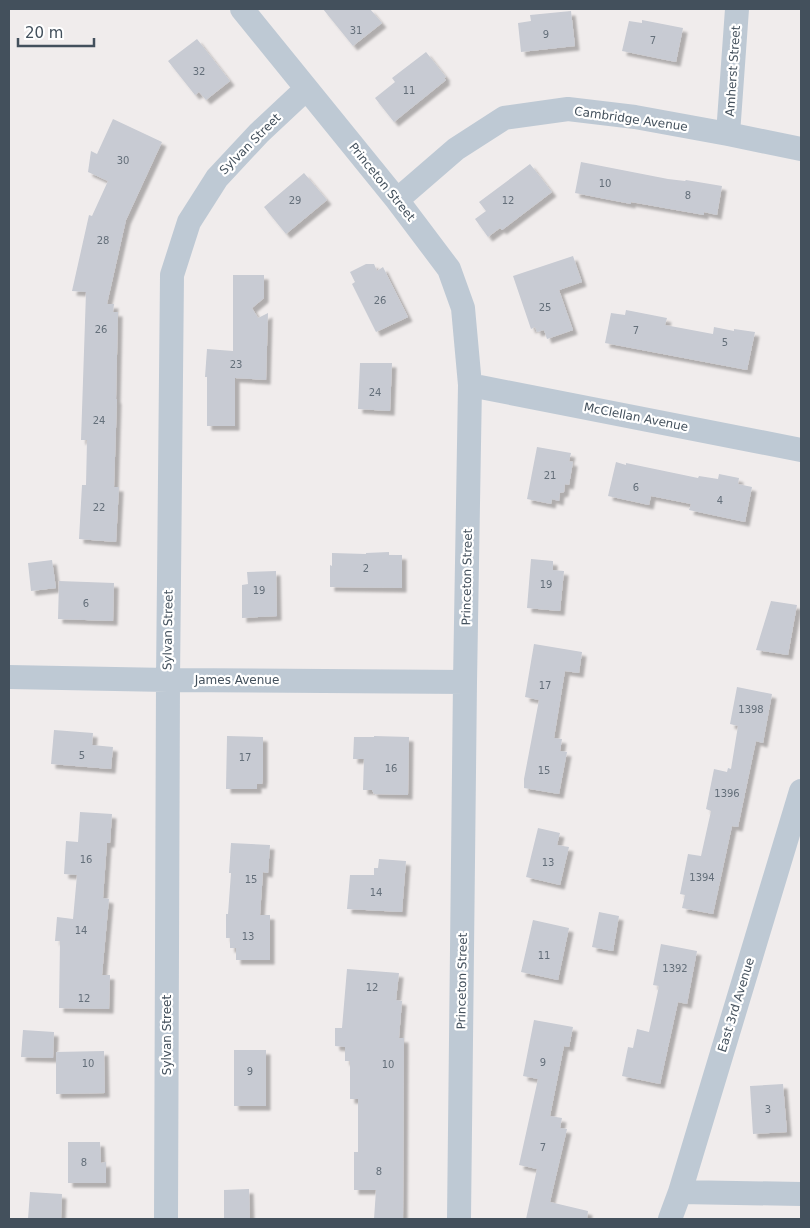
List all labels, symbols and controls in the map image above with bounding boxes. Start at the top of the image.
scale bar [18,15,94,47]
text: 20 m [25,24,63,42]
house number: 31 [350,25,362,36]
street label: Amherst Street [723,25,743,117]
house number: 9 [543,29,549,40]
house number: 7 [650,35,656,46]
house number: 32 [193,66,205,77]
house number: 11 [403,85,415,96]
street label: Cambridge Avenue [573,104,689,134]
street label: Sylvan Street [217,110,284,177]
street label: Princeton Street [346,140,418,224]
house number: 30 [117,155,129,166]
house number: 10 [599,178,611,189]
house number: 8 [685,190,691,201]
house number: 29 [289,195,301,206]
house number: 12 [502,195,514,206]
house number: 28 [97,235,109,246]
house number: 26 [374,295,386,306]
house number: 25 [539,302,551,313]
house number: 26 [95,324,107,335]
house number: 7 [633,325,639,336]
house number: 5 [722,337,728,348]
house number: 23 [230,359,242,370]
house number: 24 [369,387,381,398]
street label: McClellan Avenue [583,400,689,434]
house number: 24 [93,415,105,426]
house number: 21 [544,470,556,481]
house number: 6 [633,482,639,493]
house number: 4 [717,495,723,506]
house number: 22 [93,502,105,513]
street label: Princeton Street [459,528,475,626]
house number: 2 [363,563,369,574]
house number: 19 [540,579,552,590]
house number: 19 [253,585,265,596]
street label: Sylvan Street [160,589,176,670]
house number: 6 [83,598,89,609]
street label: James Avenue [194,673,279,687]
house number: 17 [539,680,551,691]
house number: 1398 [738,704,764,715]
house number: 5 [79,750,85,761]
house number: 17 [239,752,251,763]
house number: 16 [385,763,397,774]
house number: 15 [538,765,550,776]
house number: 1396 [714,788,740,799]
house number: 16 [80,854,92,865]
house number: 13 [542,857,554,868]
house number: 1394 [689,872,715,883]
house number: 15 [245,874,257,885]
house number: 14 [370,887,382,898]
house number: 14 [75,925,87,936]
house number: 13 [242,931,254,942]
street label: Princeton Street [454,932,470,1030]
house number: 11 [538,950,550,961]
street label: East 3rd Avenue [715,956,757,1054]
house number: 1392 [662,963,688,974]
house number: 12 [366,982,378,993]
house number: 12 [78,993,90,1004]
street label: Sylvan Street [160,995,174,1075]
house number: 9 [540,1057,546,1068]
house number: 10 [82,1058,94,1069]
house number: 10 [382,1059,394,1070]
house number: 9 [247,1066,253,1077]
house number: 3 [765,1104,771,1115]
house number: 7 [540,1142,546,1153]
house number: 8 [81,1157,87,1168]
house number: 8 [376,1166,382,1177]

